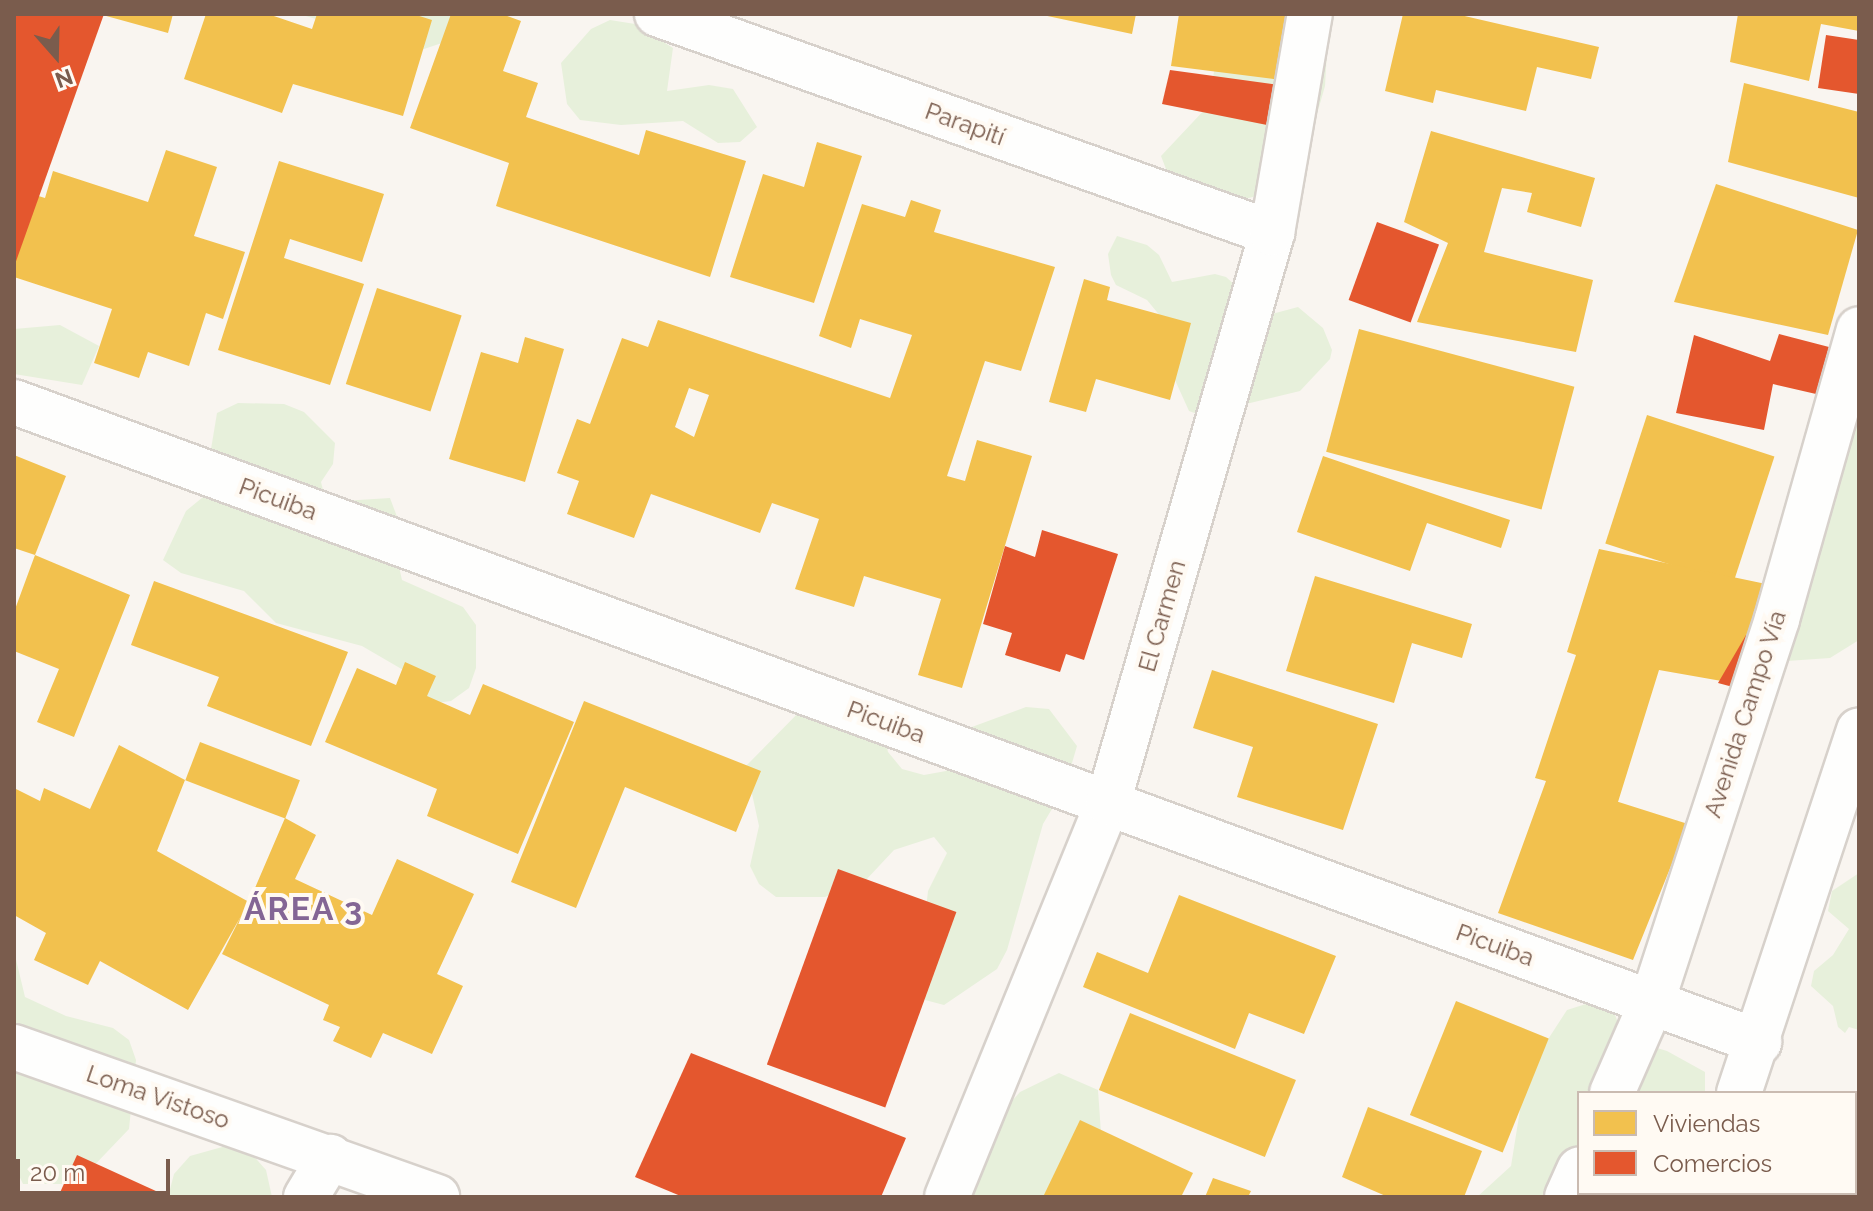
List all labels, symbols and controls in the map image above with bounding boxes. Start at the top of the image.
north arrow [16,16,96,96]
text: N [52,63,77,94]
street label: Parapití [921,96,1009,152]
street label: Picuiba [235,472,321,526]
street label: El Carmen [1132,557,1192,675]
street label: Avenida Campo Vía [1698,607,1792,821]
street label: Picuiba [843,695,929,749]
district label: ÁREA 3 [243,890,365,928]
street label: Picuiba [1452,918,1538,972]
street label: Loma Vistoso [82,1059,234,1135]
legend [1577,1091,1857,1195]
text: Viviendas [1653,1109,1760,1138]
scale bar [20,1143,174,1193]
text: Comercios [1653,1149,1772,1178]
text: 20 m [30,1158,85,1187]

